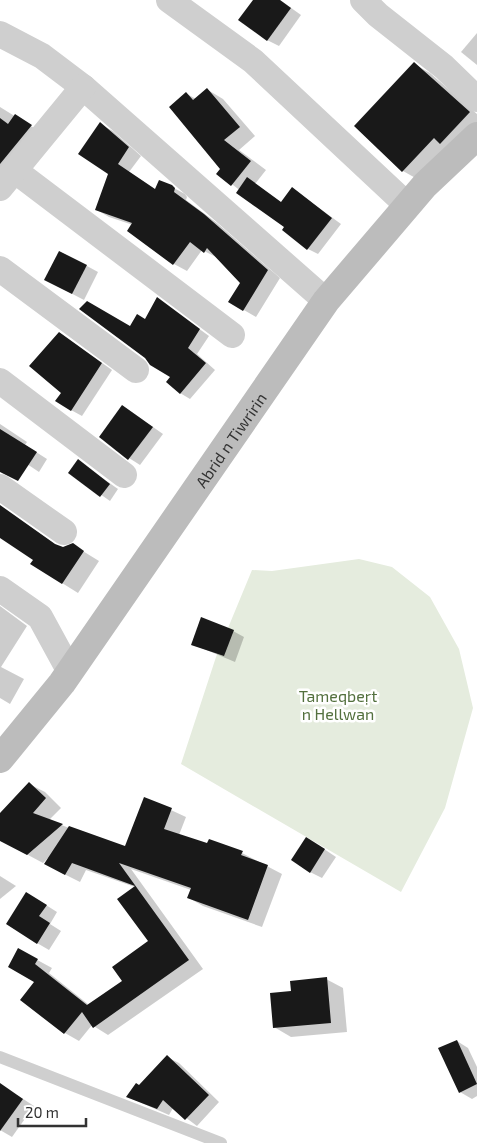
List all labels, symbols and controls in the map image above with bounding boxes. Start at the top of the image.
street label: Abrid n Tiwririn [191,388,270,491]
park label: Tameqbeṛt n Hellwan [299,686,377,723]
scale bar [18,1096,85,1128]
text: 20 m [25,1103,59,1121]

